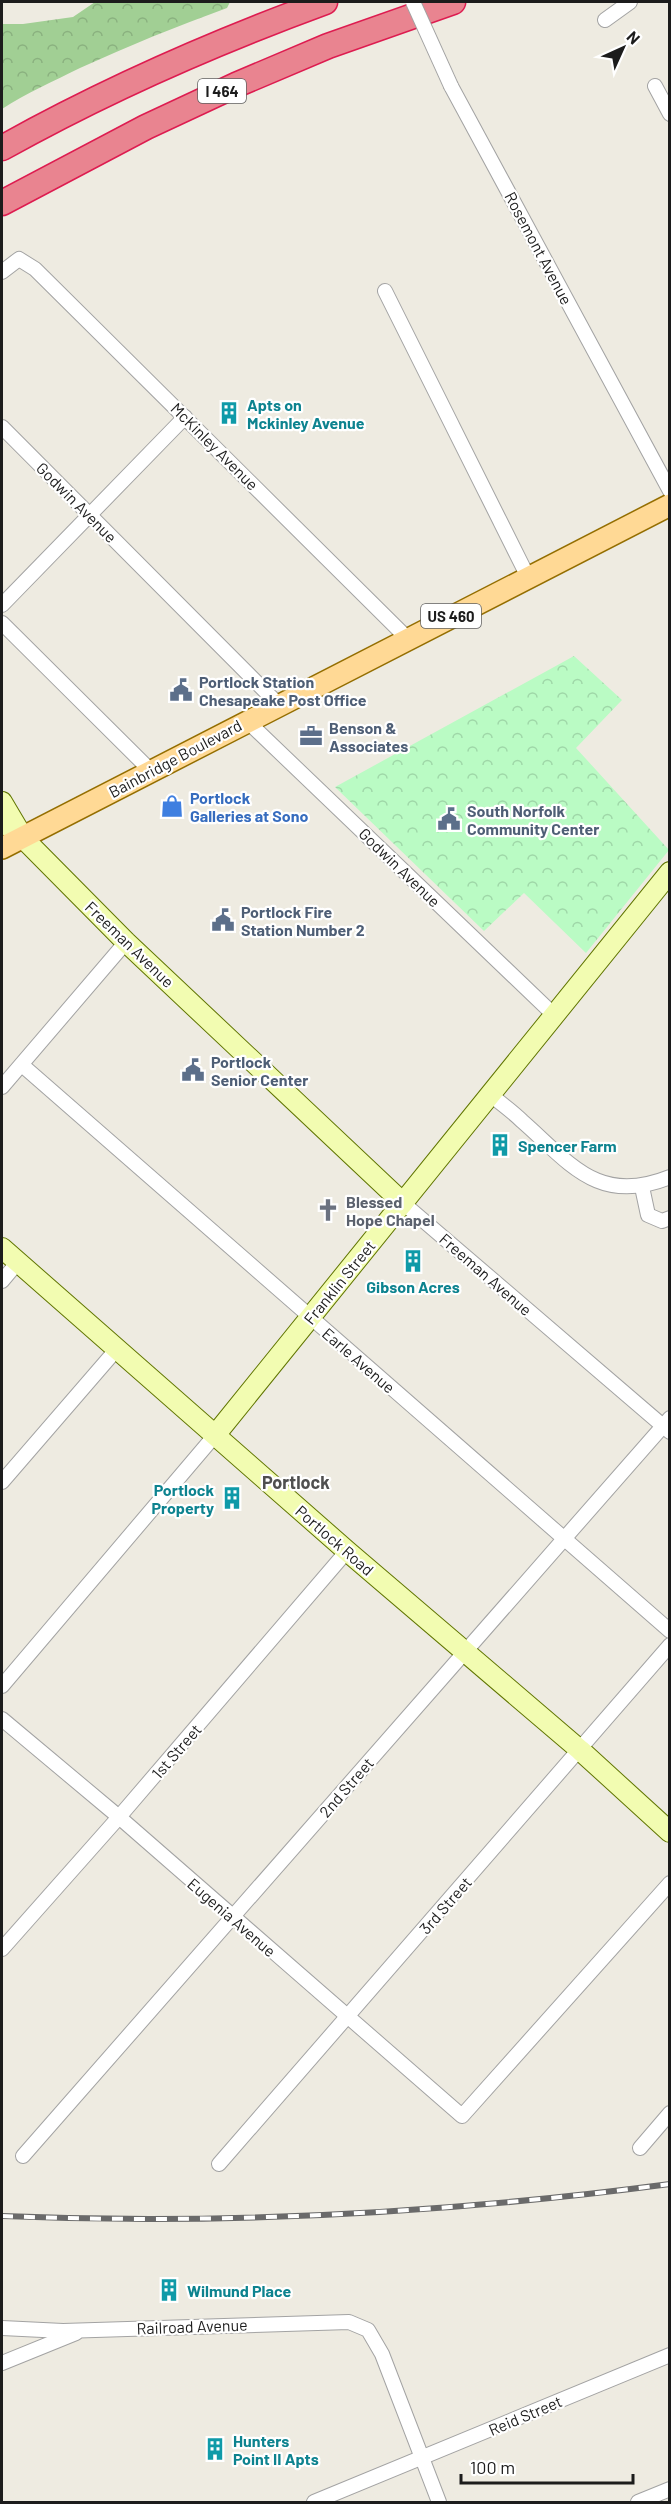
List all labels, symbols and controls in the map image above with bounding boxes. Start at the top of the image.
north arrow [593,18,653,78]
text: N [623,27,644,48]
road number: I 464 [198,79,246,103]
street label: Rosemont Avenue [501,188,577,308]
place label: Apts on Mckinley Avenue [247,395,365,432]
street label: McKinley Avenue [167,398,263,494]
building icon: Apts on Mckinley Avenue [216,400,242,426]
street label: Godwin Avenue [33,458,121,546]
road number: US 460 [421,604,481,628]
place label: Portlock Station Chesapeake Post Office [199,672,367,709]
public building icon: Portlock Station Chesapeake Post Office [168,677,194,703]
street label: Bainbridge Boulevard [105,715,245,801]
place label: Benson & Associates [329,718,408,755]
office icon: Benson & Associates [298,723,324,749]
place label: Portlock Galleries at Sono [190,788,308,825]
shop icon: Portlock Galleries at Sono [159,793,185,819]
place label: South Norfolk Community Center [467,801,599,838]
public building icon: South Norfolk Community Center [436,806,462,832]
street label: Godwin Avenue [355,824,445,910]
street label: Freeman Avenue [82,897,178,991]
place label: Portlock Fire Station Number 2 [241,902,365,939]
public building icon: Portlock Fire Station Number 2 [210,907,236,933]
place label: Portlock Senior Center [211,1052,308,1089]
public building icon: Portlock Senior Center [180,1057,206,1083]
building icon: Spencer Farm [487,1132,513,1158]
place label: Spencer Farm [518,1136,617,1155]
place label: Blessed Hope Chapel [346,1192,435,1229]
church icon: Blessed Hope Chapel [315,1197,341,1223]
street label: Freeman Avenue [436,1229,536,1319]
street label: Franklin Street [299,1236,379,1328]
building icon: Gibson Acres [400,1248,426,1274]
place label: Gibson Acres [366,1277,460,1296]
street label: Earle Avenue [319,1323,399,1397]
district label: Portlock [262,1471,330,1493]
place label: Portlock Property [151,1480,214,1517]
building icon: Portlock Property [219,1485,245,1511]
street label: Portlock Road [292,1501,378,1579]
street label: 1st Street [147,1720,205,1782]
street label: 2nd Street [315,1753,377,1821]
street label: 3rd Street [415,1873,475,1937]
street label: Eugenia Avenue [184,1874,280,1960]
building icon: Wilmund Place [156,2277,182,2303]
place label: Wilmund Place [187,2281,291,2300]
street label: Railroad Avenue [136,2315,248,2337]
street label: Reid Street [485,2391,565,2439]
place label: Hunters Point II Apts [233,2431,319,2468]
building icon: Hunters Point II Apts [202,2436,228,2462]
scale bar [461,2447,634,2485]
text: 100 m [470,2456,515,2478]

